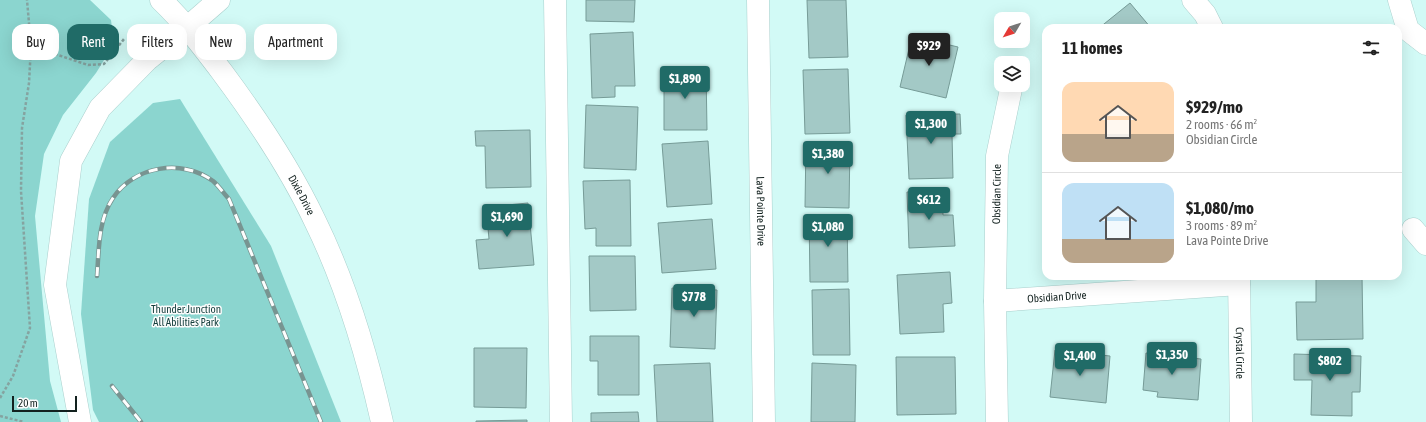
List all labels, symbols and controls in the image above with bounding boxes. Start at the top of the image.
north arrow [994,12,1030,48]
map controls [994,12,1030,92]
chip: Buy [12,24,59,60]
chip: Rent [67,24,119,60]
chip: Filters [127,24,187,60]
chip: New [195,24,246,60]
chip: Apartment [254,24,337,60]
pin: $929 [905,33,953,67]
icon: filters [1360,37,1382,59]
text: $929 [917,38,941,53]
text: 11 homes [1062,38,1123,58]
button: layers [994,56,1030,92]
pin: $1,890 [652,66,718,100]
text: $1,890 [669,71,701,86]
text: $929/mo [1186,97,1243,117]
icon: home [1094,98,1142,146]
pin: $1,300 [898,111,964,145]
text: $1,300 [915,116,947,131]
text: 2 rooms · 66 m² [1186,117,1257,132]
text: Obsidian Circle [1186,132,1257,147]
pin: $1,380 [795,141,861,175]
text: $1,380 [812,146,844,161]
street label: Obsidian Circle [990,164,1003,224]
street label: Dixie Drive [286,173,317,217]
street label: Lava Pointe Drive [755,176,767,246]
pin: $612 [905,187,953,221]
text: $612 [917,192,941,207]
text: $1,080/mo [1186,198,1254,218]
icon: home [1094,199,1142,247]
pin: $1,690 [474,204,540,238]
text: $1,690 [491,209,523,224]
pin: $1,080 [795,214,861,248]
text: 3 rooms · 89 m² [1186,218,1257,233]
text: $1,080 [812,219,844,234]
text: Lava Pointe Drive [1186,233,1268,248]
pin: $778 [670,284,718,318]
text: $778 [682,289,706,304]
street label: Obsidian Drive [1027,289,1087,305]
park label: Thunder Junction All Abilities Park [151,303,221,328]
street label: Crystal Circle [1234,327,1246,379]
pin: $1,350 [1139,342,1205,376]
pin: $1,400 [1047,343,1113,377]
text: $1,350 [1156,347,1188,362]
text: $1,400 [1064,348,1096,363]
pin: $802 [1306,348,1354,382]
text: $802 [1318,353,1342,368]
scale bar [12,394,77,413]
text: 20 m [18,397,38,409]

